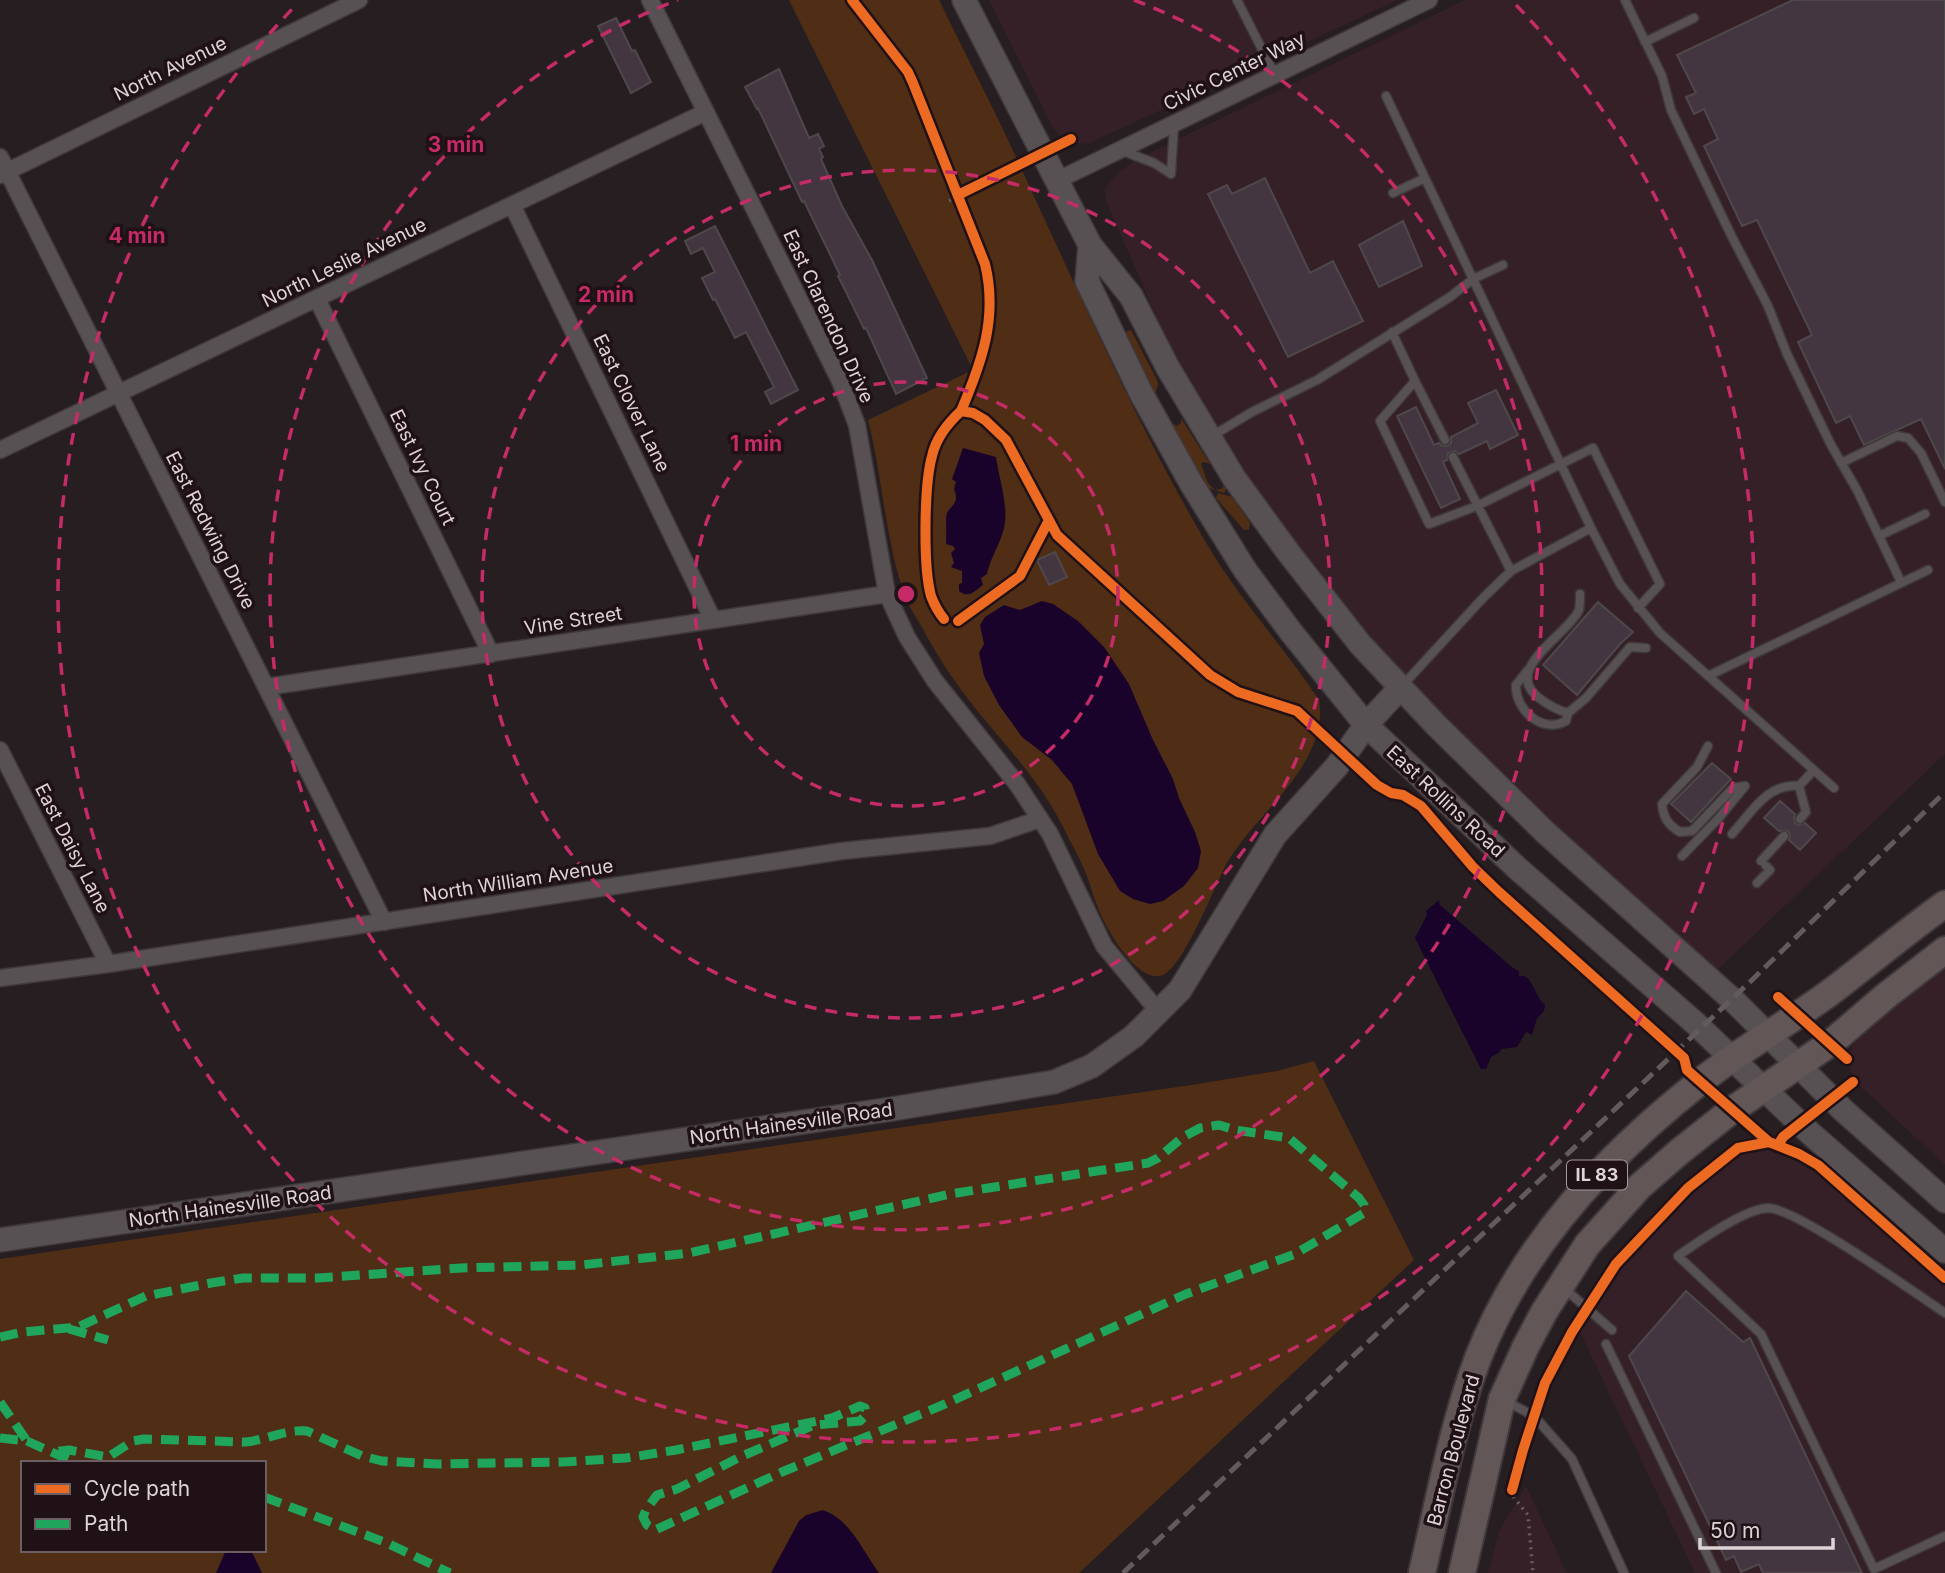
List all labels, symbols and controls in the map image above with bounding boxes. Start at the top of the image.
street label: Civic Center Way [1160,27,1309,116]
street label: North Avenue [110,31,230,106]
text: 3 min [428,132,484,157]
street label: North Leslie Avenue [258,213,430,312]
text: 4 min [108,223,166,248]
street label: East Clarendon Drive [778,226,879,407]
text: 2 min [578,282,634,307]
street label: East Clover Lane [588,330,675,476]
street label: East Ivy Court [385,406,460,529]
text: 1 min [730,431,782,456]
street label: East Redwing Drive [161,448,260,613]
centre of rings [894,582,918,606]
street label: Vine Street [522,601,624,640]
street label: East Rollins Road [1382,741,1510,862]
street label: East Daisy Lane [30,780,115,917]
street label: North William Avenue [421,854,615,907]
street label: North Hainesville Road [688,1098,894,1149]
road number: IL 83 [1567,1160,1627,1190]
street label: North Hainesville Road [127,1181,333,1232]
street label: Barron Boulevard [1422,1372,1485,1528]
legend [21,1461,266,1552]
text: Cycle path [84,1476,190,1501]
scale bar [1700,1506,1833,1550]
text: Path [84,1511,129,1536]
text: 50 m [1710,1518,1760,1543]

